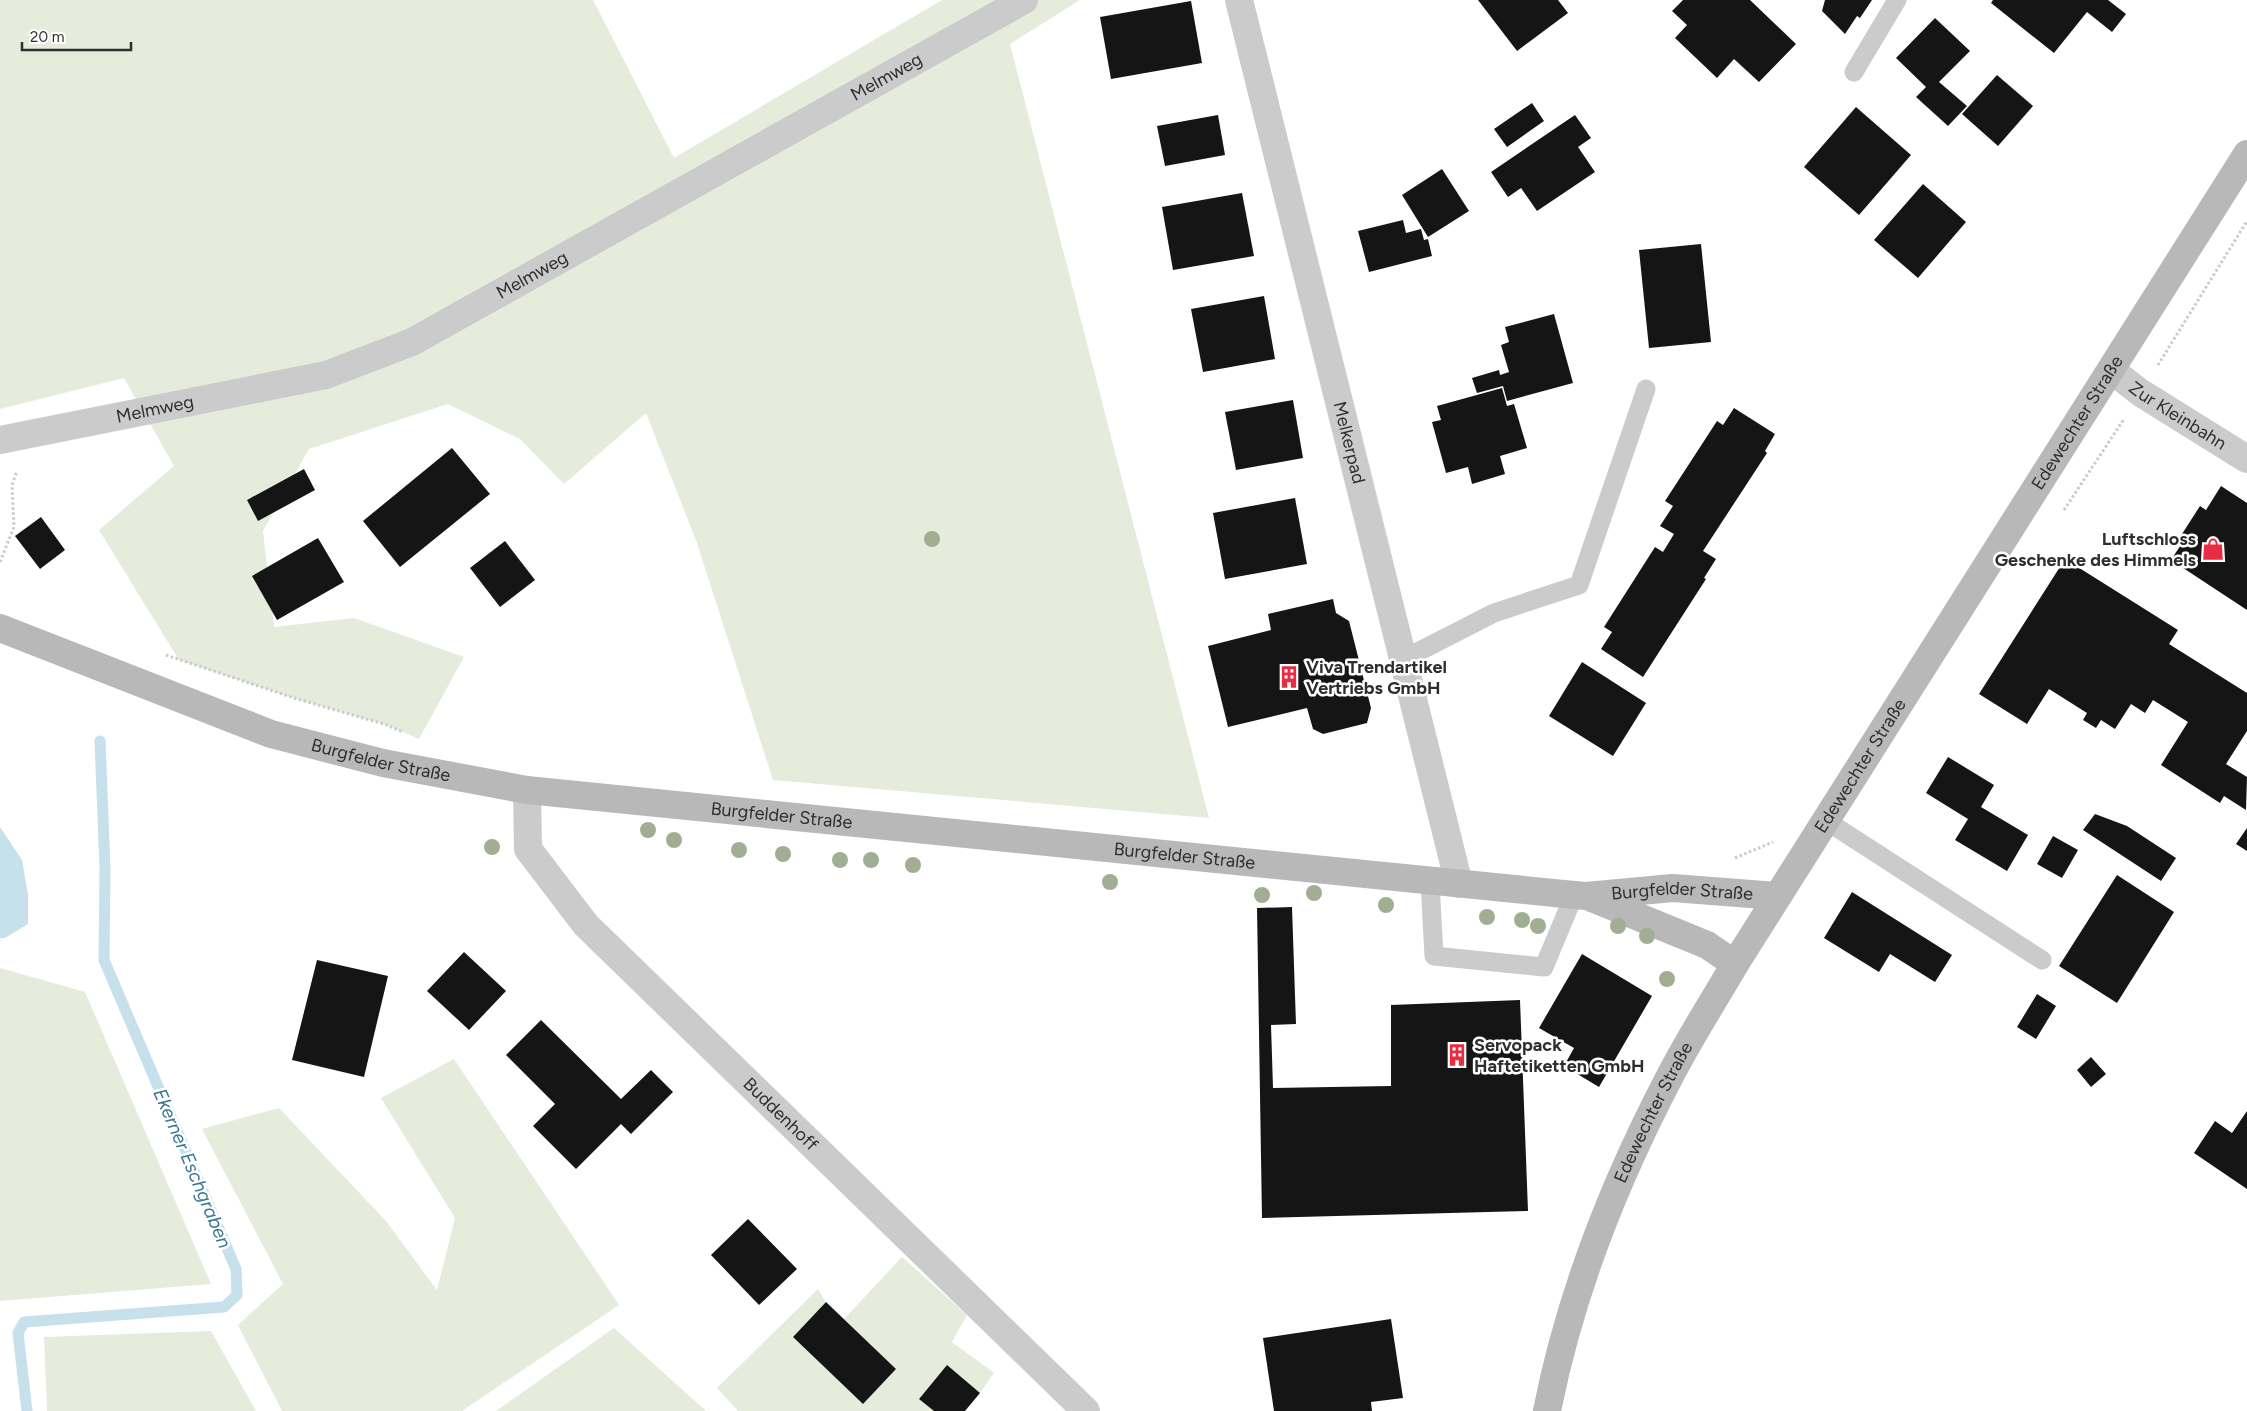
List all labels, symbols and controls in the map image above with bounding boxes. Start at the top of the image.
scale bar [22,20,131,52]
text: 20 m [30,28,64,46]
street label: Melmweg [847,48,926,106]
street label: Melmweg [492,246,572,304]
street label: Edewechter Straße [2027,351,2128,494]
street label: Zur Kleinbahn [2125,377,2231,455]
street label: Melmweg [114,391,196,428]
street label: Melkerpad [1328,399,1370,486]
place label: Luftschloss Geschenke des Himmels [1995,528,2197,571]
shop icon: Luftschloss Geschenke des Himmels [2200,536,2226,562]
place label: Viva Trendartikel Vertriebs GmbH [1306,656,1447,699]
building icon: Viva Trendartikel Vertriebs GmbH [1276,664,1302,690]
street label: Edewechter Straße [1810,694,1911,837]
street label: Burgfelder Straße [309,734,452,786]
street label: Burgfelder Straße [710,797,854,834]
street label: Burgfelder Straße [1113,838,1257,874]
street label: Burgfelder Straße [1610,877,1754,905]
place label: Servopack Haftetiketten GmbH [1474,1034,1644,1077]
street label: Edewechter Straße [1609,1038,1698,1186]
building icon: Servopack Haftetiketten GmbH [1444,1042,1470,1068]
street label: Buddenhoff [739,1073,823,1156]
water label: Ekerner Eschgraben [148,1085,237,1252]

